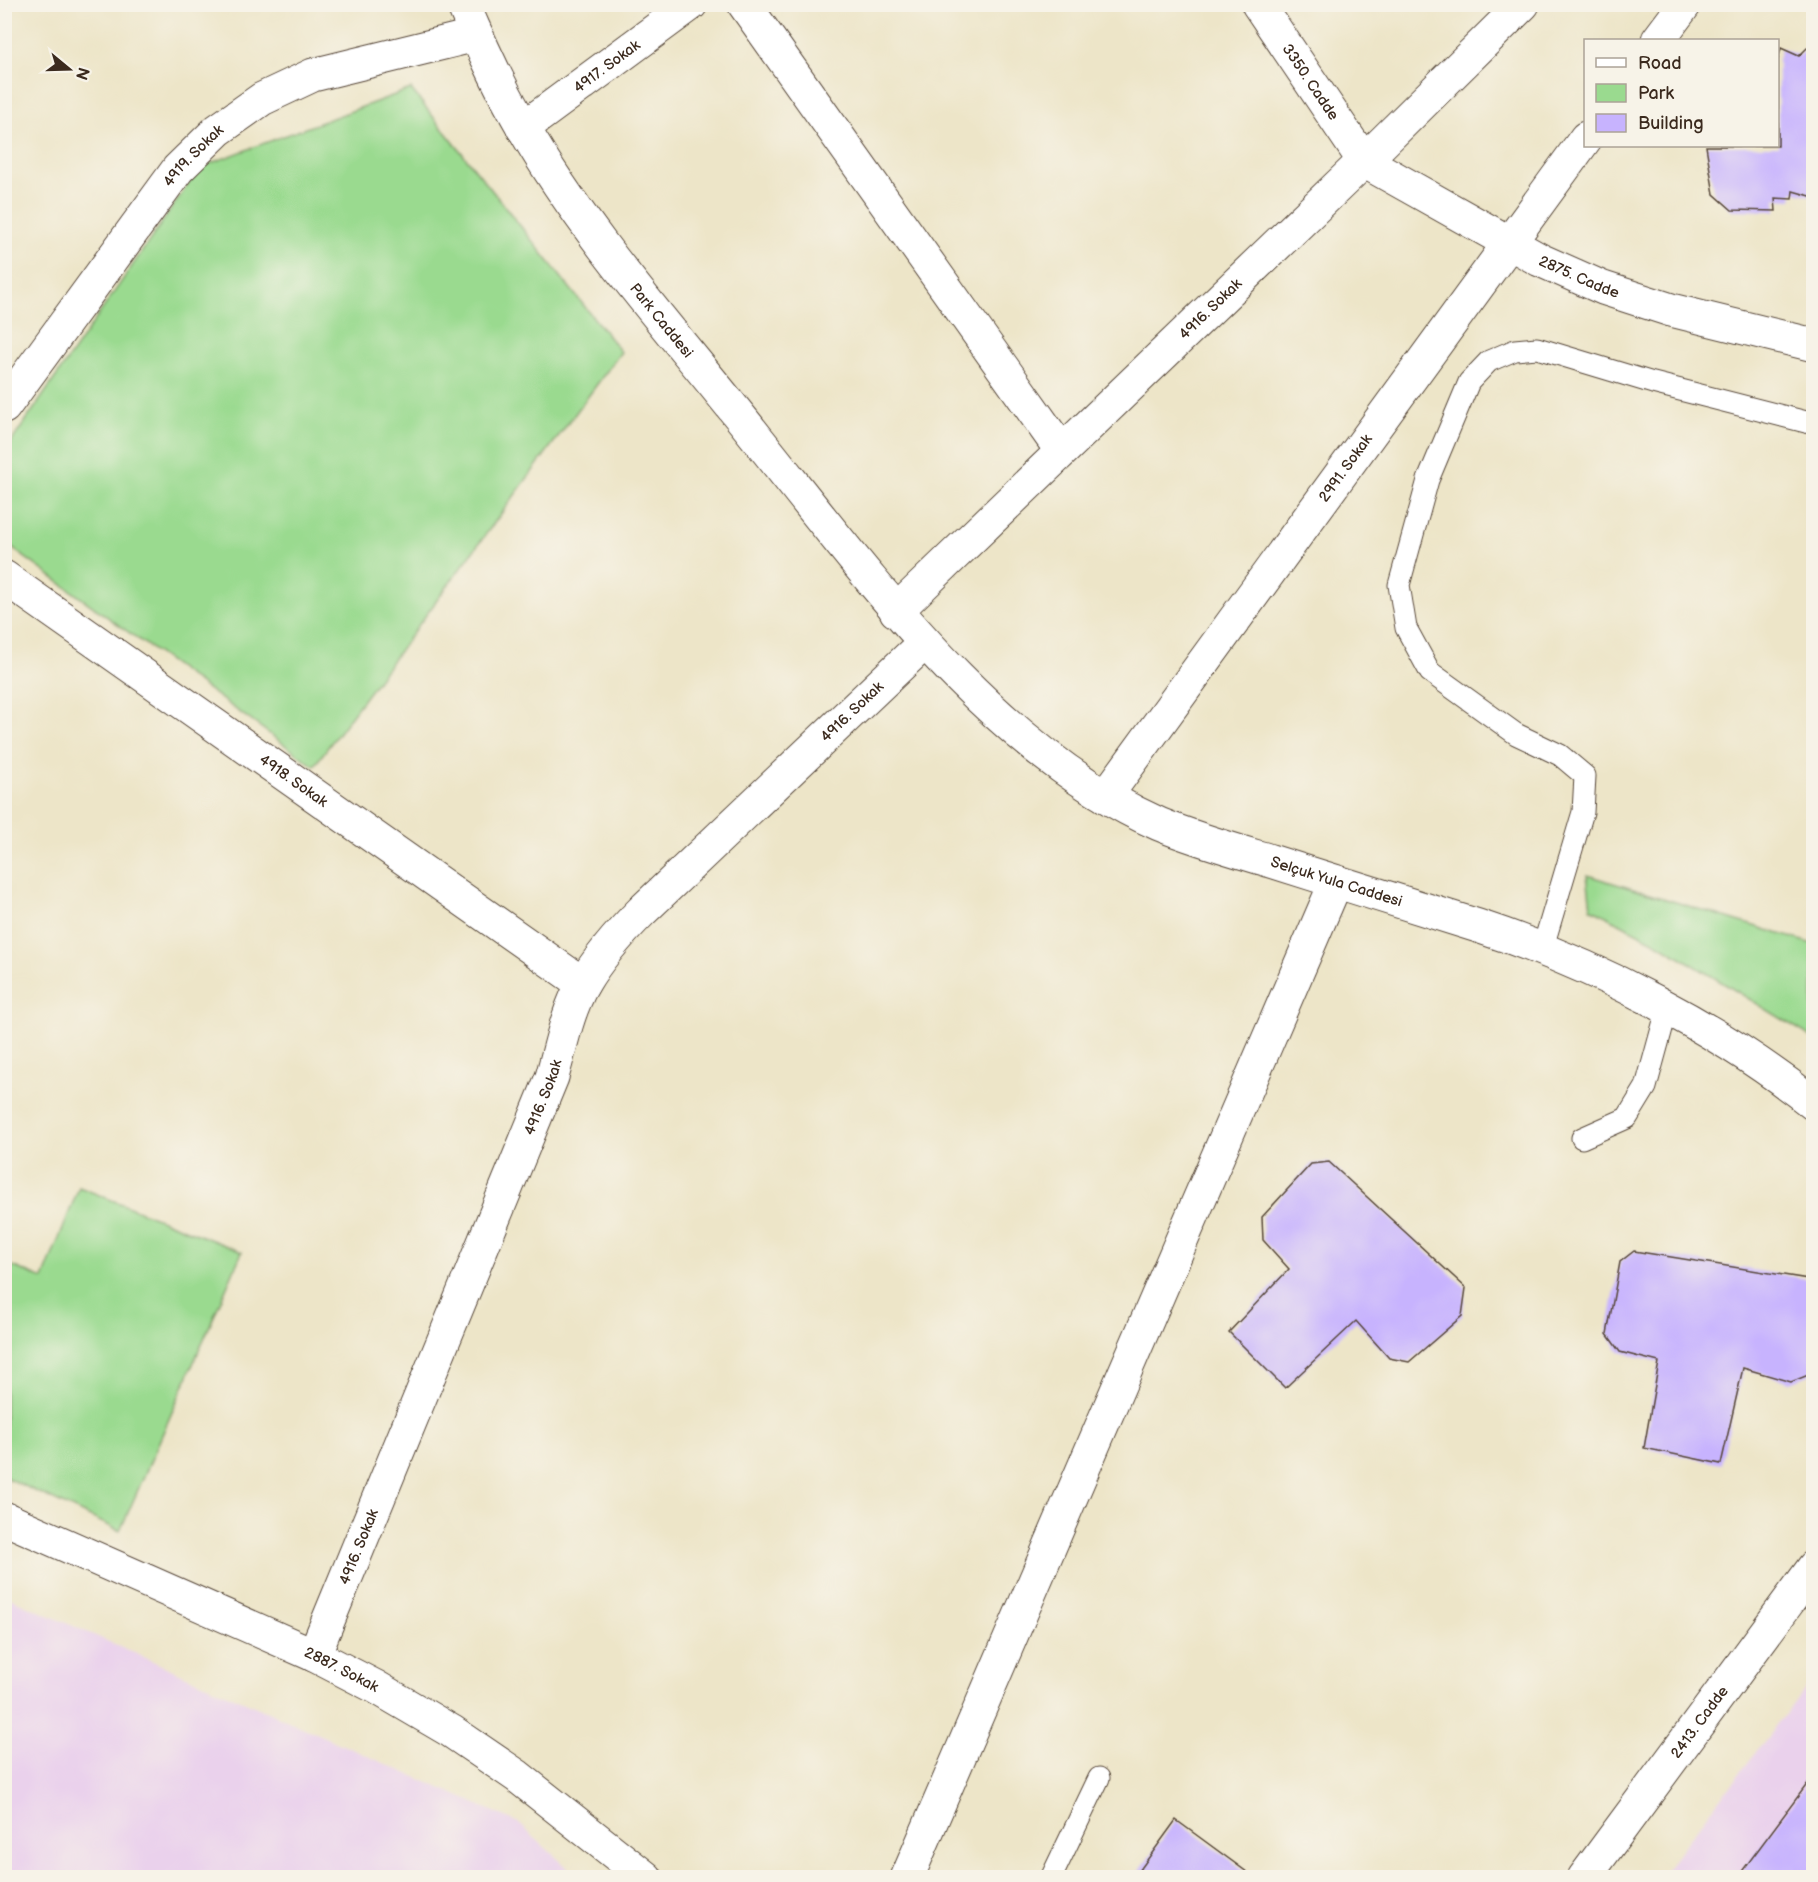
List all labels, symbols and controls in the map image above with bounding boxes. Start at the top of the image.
street label: 4917. Sokak [570,35,644,97]
north arrow [39,39,99,99]
legend [1584,39,1779,147]
street label: 3350. Cadde [1278,40,1343,124]
text: Road [1638,53,1682,74]
text: N [71,65,93,82]
text: Park [1638,83,1674,104]
text: Building [1638,113,1704,134]
street label: 4919. Sokak [159,119,227,190]
street label: 2875. Cadde [1536,251,1622,302]
street label: 4916. Sokak [1175,274,1246,343]
street label: Park Caddesi [626,279,697,361]
street label: 2991. Sokak [1314,430,1377,506]
street label: 4916. Sokak [816,677,888,746]
street label: 4918. Sokak [256,750,332,812]
street label: Selçuk Yula Caddesi [1269,852,1405,911]
street label: 4916. Sokak [520,1057,566,1138]
street label: 4916. Sokak [335,1506,383,1587]
street label: 2887. Sokak [302,1642,383,1697]
street label: 2413. Cadde [1666,1682,1732,1762]

